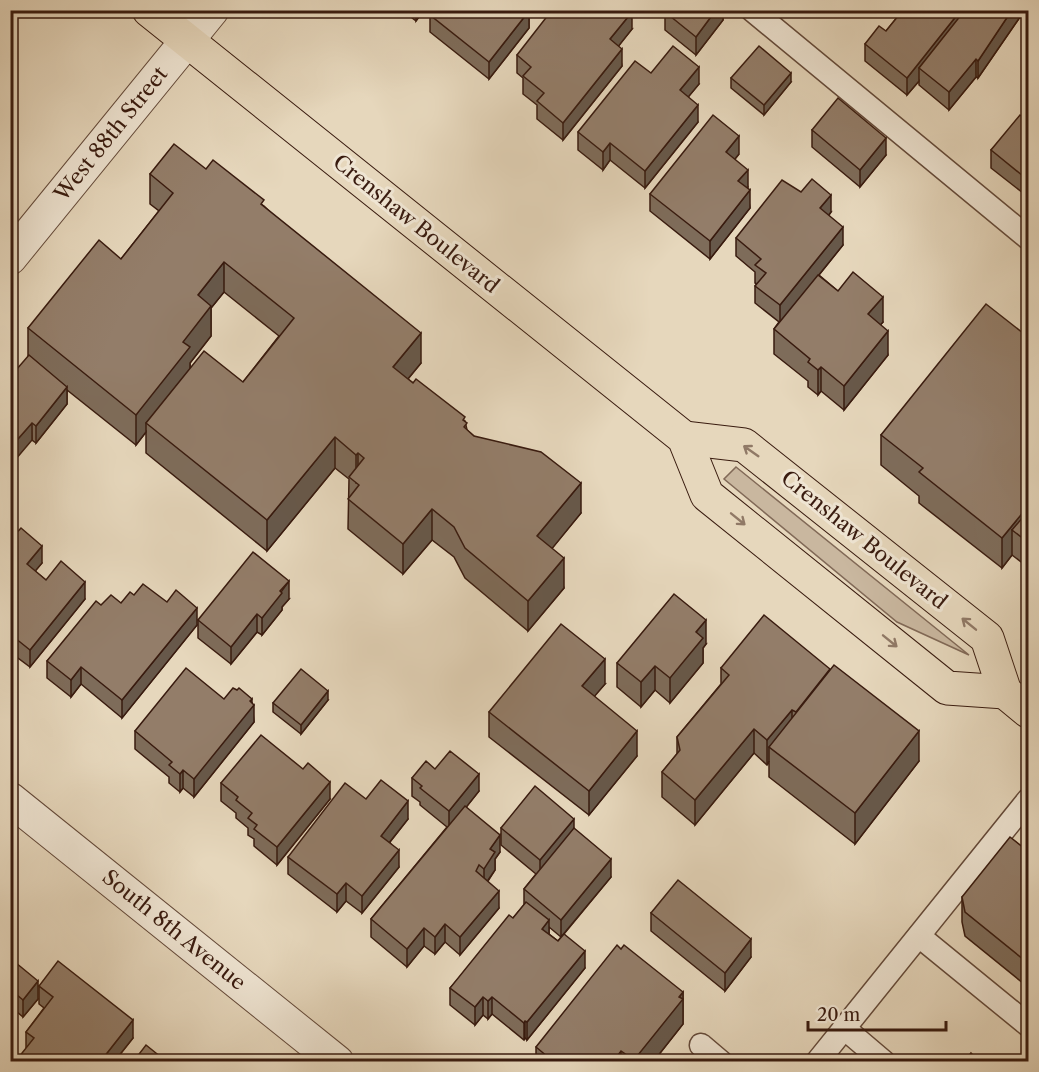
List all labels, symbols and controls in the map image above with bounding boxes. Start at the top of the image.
street label: West 88th Street [48,61,173,207]
street label: Crenshaw Boulevard [328,149,504,298]
one-way arrow [743,445,759,457]
street label: Crenshaw Boulevard [776,465,952,614]
one-way arrow [729,513,745,526]
one-way arrow [961,618,977,631]
one-way arrow [882,635,898,648]
street label: South 8th Avenue [98,864,251,995]
scale bar [808,994,946,1032]
text: 20 m [817,1004,861,1026]

